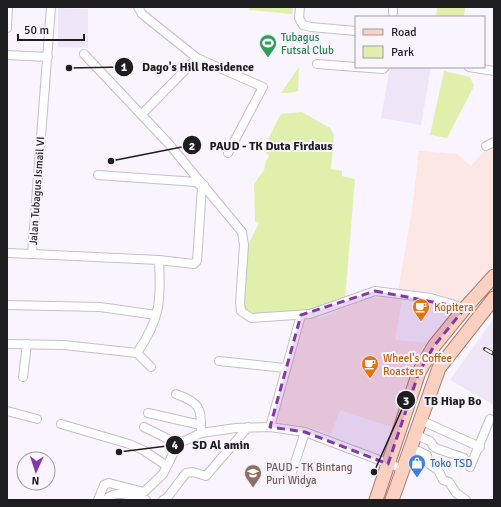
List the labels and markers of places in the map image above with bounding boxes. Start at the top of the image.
place label: Tubagus Futsal Club [281,31,334,57]
sports icon: Tubagus Futsal Club [258,33,278,58]
callout: Dago's Hill Residence [114,55,262,79]
callout: PAUD - TK Duta Firdaus [182,133,341,157]
cafe icon: Kopitera [411,297,431,322]
place label: Kopitera [434,301,474,314]
place label: Wheel's Coffee Roasters [383,352,452,378]
cafe icon: Wheel's Coffee Roasters [360,354,380,379]
callout: TB Hiap Bo [396,388,489,412]
callout: SD Al amin [165,433,258,457]
shop icon: Toko TSD [407,453,427,478]
place label: Toko TSD [430,457,472,470]
place label: PAUD - TK Bintang Puri Widya [266,461,353,487]
school or university icon: PAUD - TK Bintang Puri Widya [243,463,263,488]

